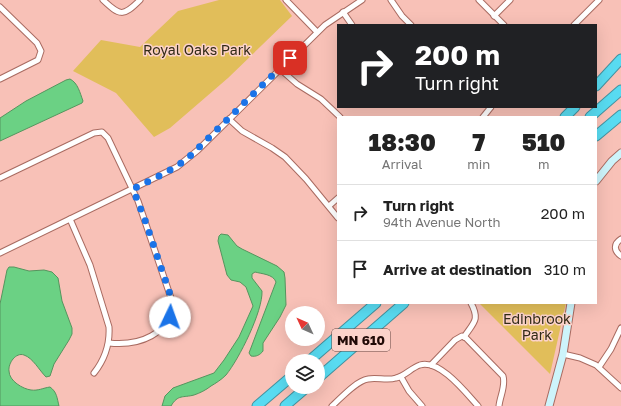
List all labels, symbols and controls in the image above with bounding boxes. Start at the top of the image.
text: 200 m [415,38,500,71]
icon: right [349,40,401,92]
park label: Royal Oaks Park [143,41,251,58]
pin [273,41,307,75]
icon: arrive [279,47,301,69]
text: Turn right [415,72,499,94]
text: 18:30 [369,127,436,156]
text: 7 [472,127,485,156]
text: 510 [522,127,565,156]
text: Arrival [382,156,423,172]
text: min [467,156,490,172]
text: m [538,156,549,172]
text: Turn right [383,196,454,214]
icon: right [349,202,371,224]
text: 200 m [541,204,585,222]
text: 94th Avenue North [383,214,501,230]
icon: arrive [349,258,371,280]
text: Arrive at destination [383,260,532,278]
text: 310 m [544,260,586,278]
position arrow [149,296,191,338]
north arrow [285,306,325,346]
map controls [285,306,325,394]
park label: Edinbrook Park [503,310,571,343]
road number: MN 610 [332,329,390,351]
button: layers [285,354,325,394]

